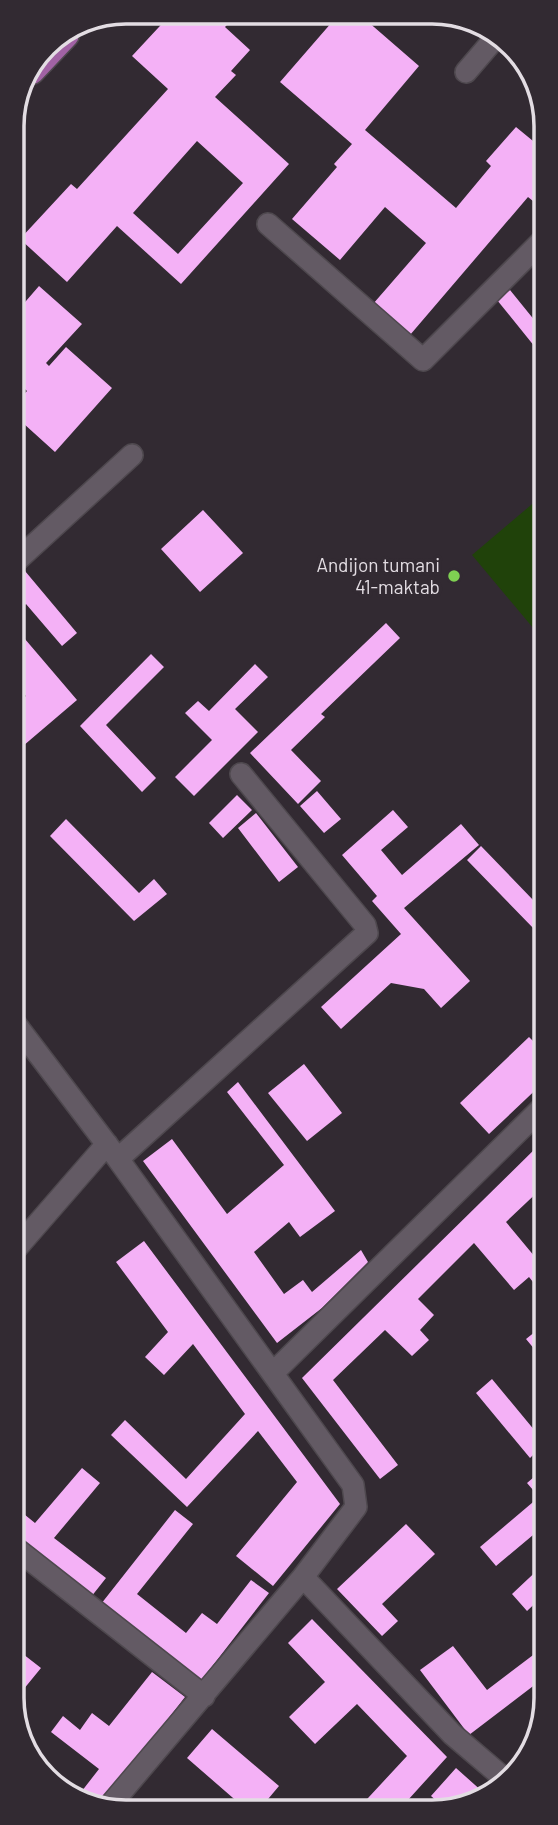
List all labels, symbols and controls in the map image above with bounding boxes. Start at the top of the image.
place label: Andijon tumani 41-maktab [316,553,440,598]
marker: Andijon tumani 41-maktab [446,568,462,584]

